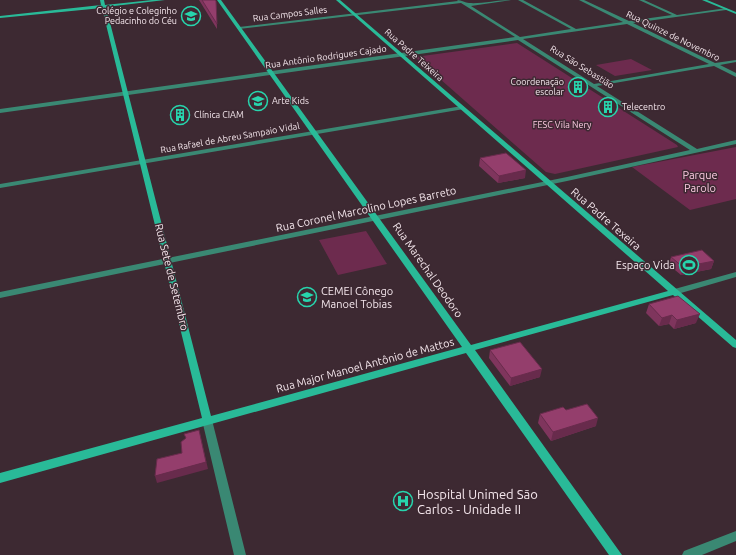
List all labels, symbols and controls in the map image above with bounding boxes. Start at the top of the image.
street label: Rua Campos Salles [252,4,328,24]
school or university icon: Colégio e Coleginho Pedacinho do Céu [180,5,202,27]
place label: Colégio e Coleginho Pedacinho do Céu [96,6,177,26]
street label: Rua Quinze de Novembro [625,9,721,63]
street label: Rua Padre Teixeira [383,27,445,83]
street label: Rua São Sebastião [548,43,616,91]
street label: Rua Antônio Rodrigues Cajado [265,44,387,70]
building icon: Coordenação escolar [567,76,589,98]
place label: Coordenação escolar [511,77,565,97]
school or university icon: Arte Kids [247,90,269,112]
place label: Arte Kids [272,96,309,106]
building icon: Telecentro [597,96,619,118]
place label: Telecentro [622,102,665,112]
building icon: Clínica CIAM [169,104,191,126]
place label: Clínica CIAM [194,110,244,120]
park label: FESC Vila Nery [533,120,592,130]
street label: Rua Rafael de Abreu Sampaio Vidal [160,121,301,155]
park label: Parque Parolo [682,169,718,194]
street label: Rua Coronel Marcolino Lopes Barreto [275,184,457,234]
street label: Rua Padre Texeira [569,186,643,252]
street label: Rua Marechal Deodoro [391,220,465,320]
street label: Rua Sete de Setembro [153,222,191,332]
sports icon: Espaço Vida [678,254,700,276]
place label: Espaço Vida [616,259,675,271]
place label: CEMEI Cônego Manoel Tobias [321,285,393,310]
school or university icon: CEMEI Cônego Manoel Tobias [296,286,318,308]
street label: Rua Major Manoel Antônio de Mattos [275,335,456,395]
place label: Hospital Unimed São Carlos - Unidade II [417,487,538,516]
hospital icon: Hospital Unimed São Carlos - Unidade II [392,490,414,512]

